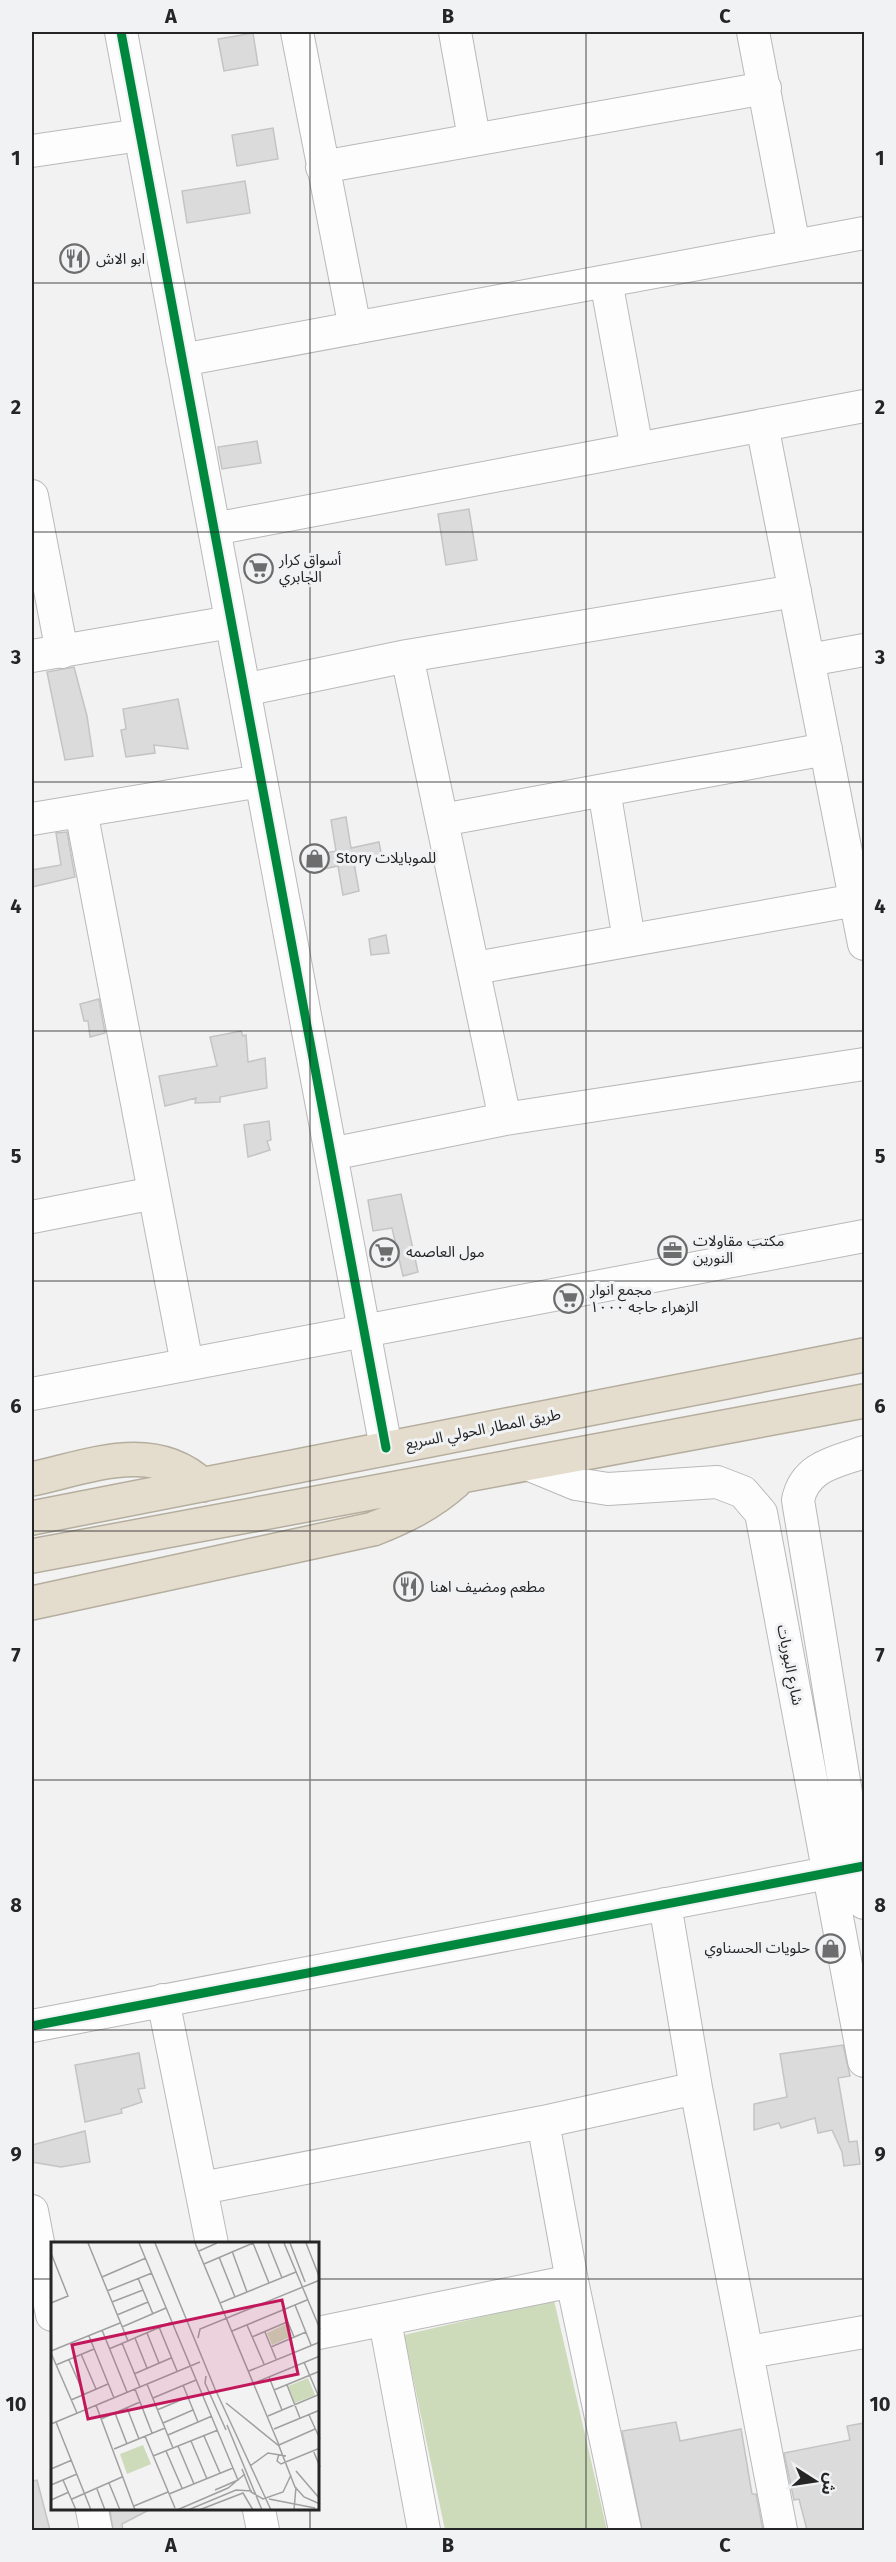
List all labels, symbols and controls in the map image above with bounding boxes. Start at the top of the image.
text: A [164,4,178,28]
text: B [442,4,454,28]
text: C [719,4,731,28]
text: 1 [11,146,21,170]
text: 1 [875,146,885,170]
restaurant icon: ابو الاش [59,243,91,275]
place label: ابو الاش [96,250,145,268]
text: 2 [11,395,21,419]
text: 2 [875,395,885,419]
place label: أسواق كرار الجابري [278,551,342,588]
supermarket icon: أسواق كرار الجابري [242,553,274,585]
text: 3 [10,645,21,669]
text: 3 [874,645,885,669]
shop icon: Story للموبايلات [299,842,331,874]
place label: Story للموبايلات [336,849,436,867]
text: 4 [10,894,22,918]
text: 4 [874,894,886,918]
text: 5 [11,1144,22,1168]
text: 5 [875,1144,886,1168]
place label: مكتب مقاولات النورين [693,1232,784,1267]
office icon: مكتب مقاولات النورين [656,1234,688,1266]
supermarket icon: مول العاصمه [369,1236,401,1268]
place label: مول العاصمه [406,1243,485,1261]
place label: مجمع انوار الزهراء حاجه ١٠٠٠ [589,1281,698,1316]
supermarket icon: مجمع انوار الزهراء حاجه ١٠٠٠ [553,1283,585,1315]
text: 6 [10,1394,22,1418]
text: 6 [874,1394,886,1418]
street label: طريق المطار الحولي السريع [404,1405,563,1456]
restaurant icon: مطعم ومضيف اهنا [393,1571,425,1603]
place label: مطعم ومضيف اهنا [430,1578,545,1598]
street label: شارع البوريات [770,1623,807,1708]
text: 7 [11,1643,21,1667]
text: 7 [875,1643,885,1667]
text: 8 [10,1893,22,1917]
text: 8 [874,1893,886,1917]
shop icon: حلويات الحسناوي [815,1932,847,1964]
place label: حلويات الحسناوي [704,1939,810,1959]
text: 9 [10,2142,22,2166]
text: 9 [874,2142,886,2166]
inset map [51,2242,320,2511]
text: 10 [6,2392,26,2416]
text: 10 [870,2392,890,2416]
north arrow [785,2451,845,2511]
text: ش [818,2471,841,2497]
text: A [164,2533,178,2557]
text: B [442,2533,454,2557]
text: C [719,2533,731,2557]

